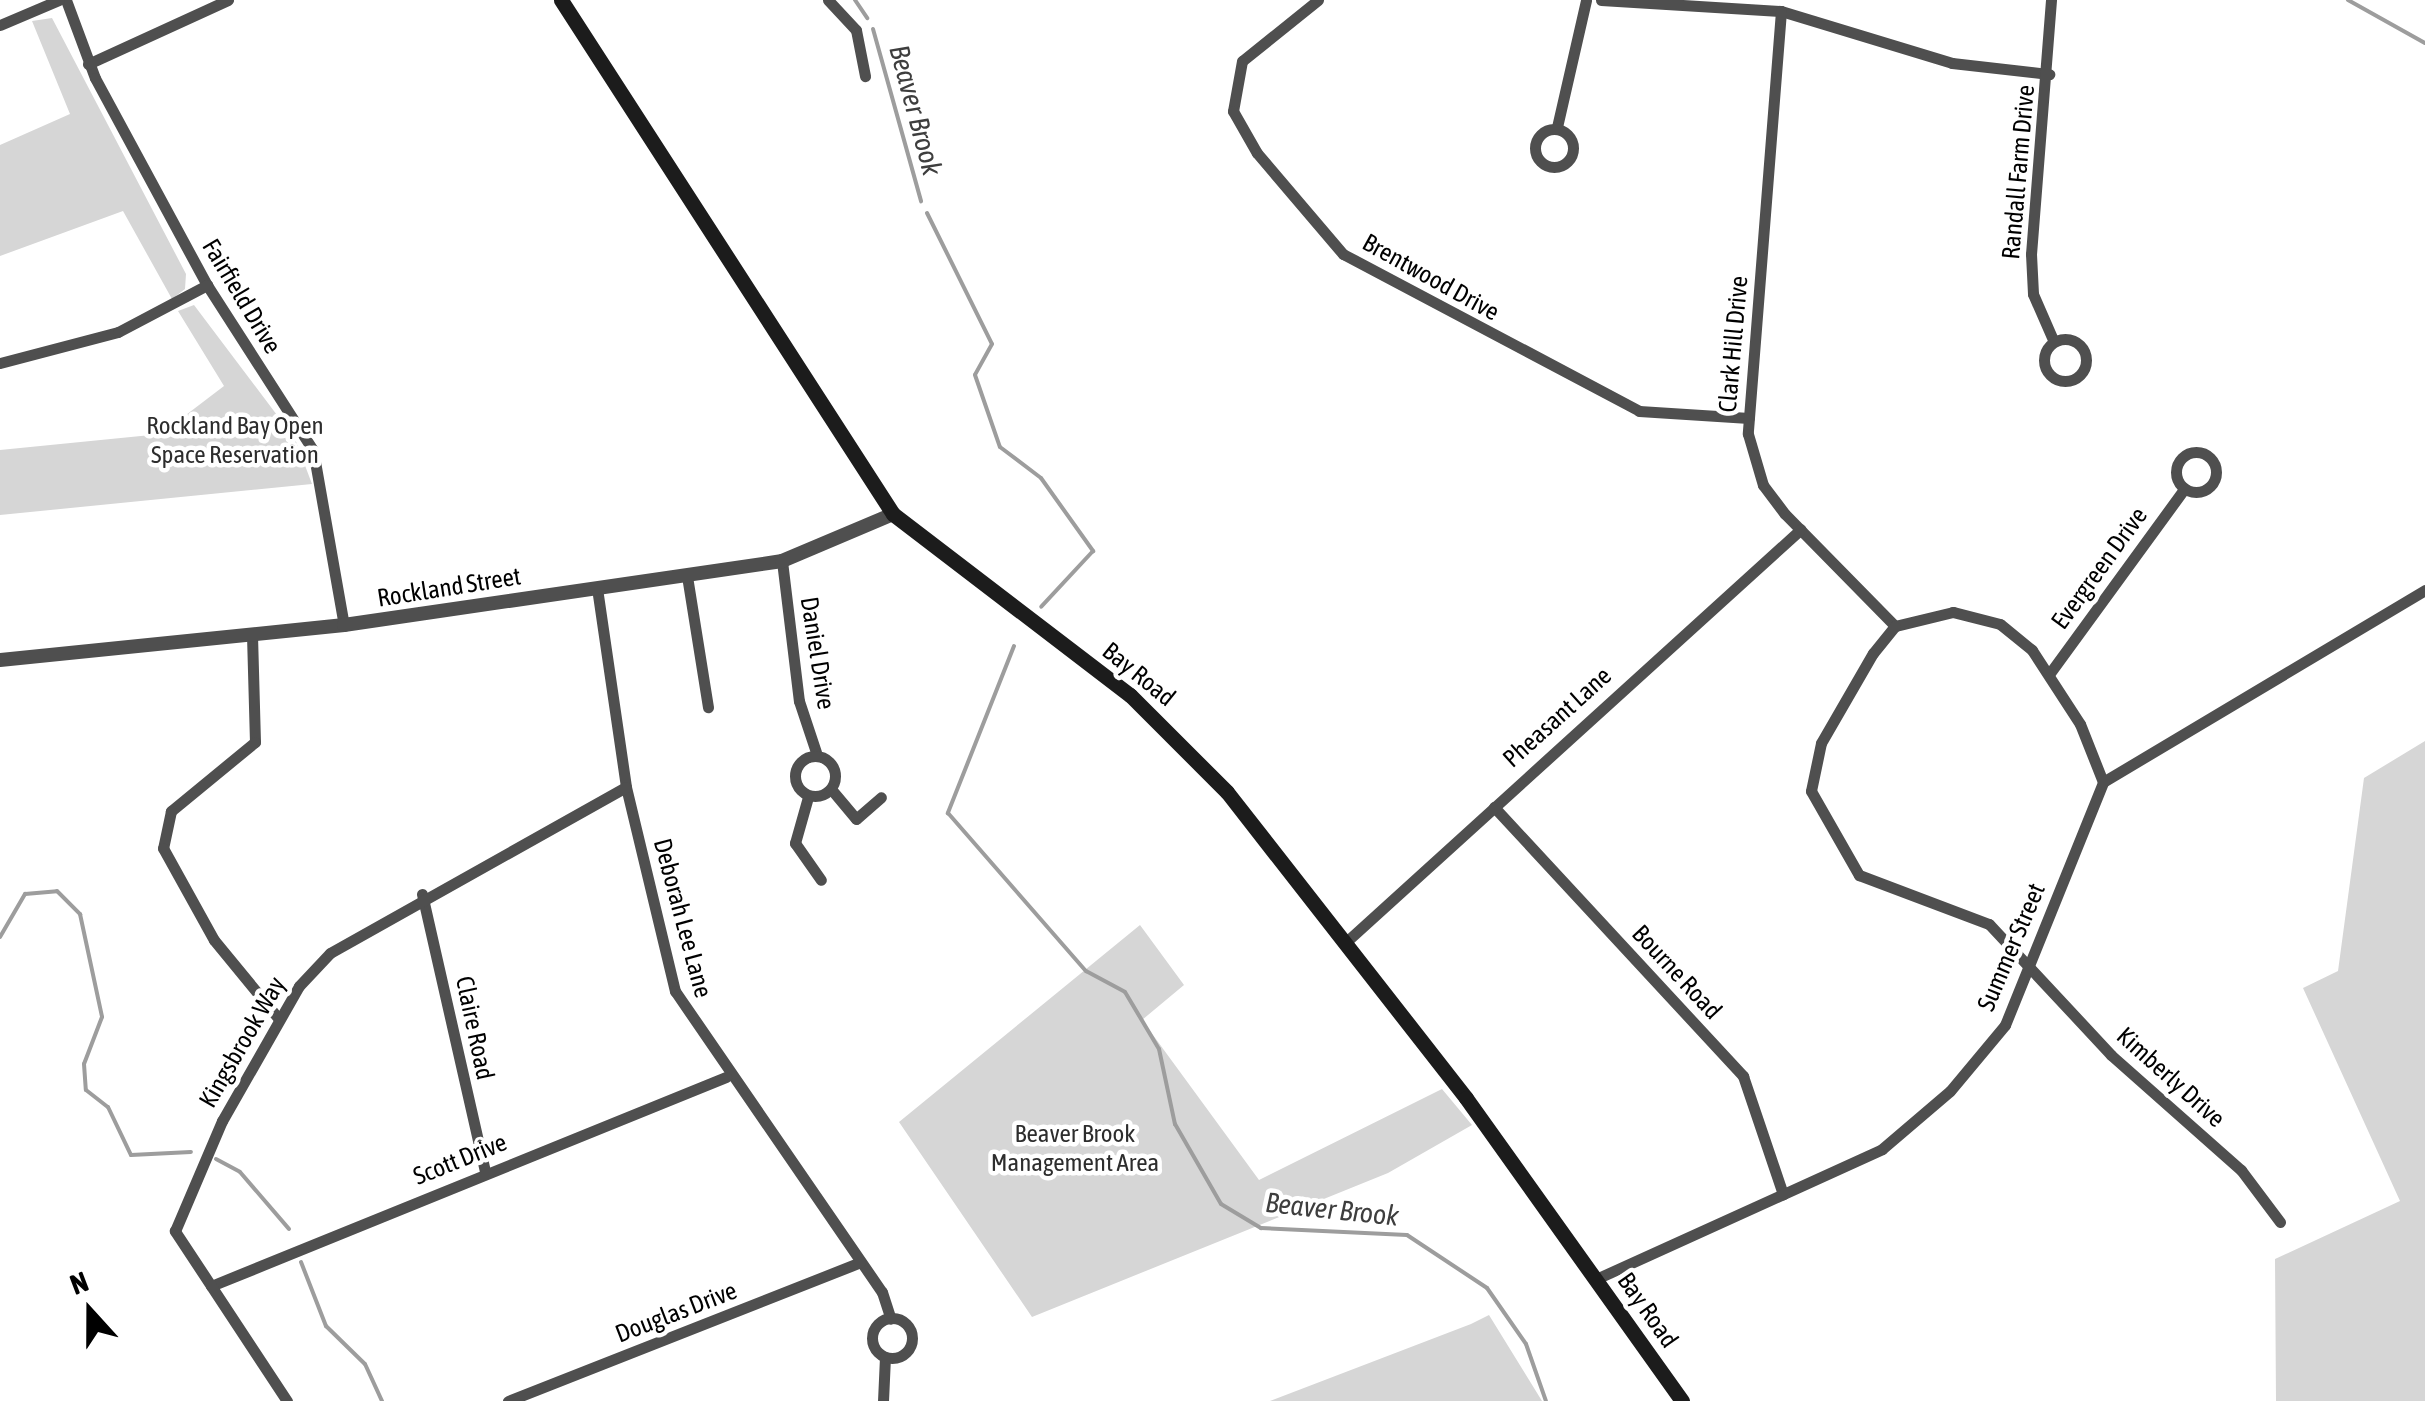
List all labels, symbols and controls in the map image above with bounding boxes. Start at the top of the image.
water label: Beaver Brook [882,41,950,179]
street label: Randall Farm Drive [1995,84,2041,260]
street label: Brentwood Drive [1357,227,1505,327]
street label: Fairfield Drive [196,233,288,359]
street label: Clark Hill Drive [1712,275,1754,413]
park label: Rockland Bay Open Space Reservation [146,411,324,470]
street label: Evergreen Drive [2045,501,2153,635]
street label: Rockland Street [375,561,523,613]
street label: Daniel Drive [794,595,842,711]
street label: Bay Road [1097,636,1181,712]
street label: Pheasant Lane [1497,661,1617,773]
street label: Deborah Lee Lane [647,835,719,1001]
street label: Summer Street [1971,879,2051,1015]
street label: Bourne Road [1626,919,1728,1025]
street label: Kingsbrook Way [192,971,292,1113]
street label: Claire Road [449,973,501,1083]
street label: Kimberly Drive [2111,1021,2231,1133]
park label: Beaver Brook Management Area [991,1119,1159,1178]
street label: Scott Drive [409,1127,511,1191]
water label: Beaver Brook [1264,1185,1400,1233]
north arrow [40,1261,140,1361]
text: N [66,1265,93,1301]
street label: Bay Road [1611,1267,1685,1353]
street label: Douglas Drive [611,1275,741,1349]

